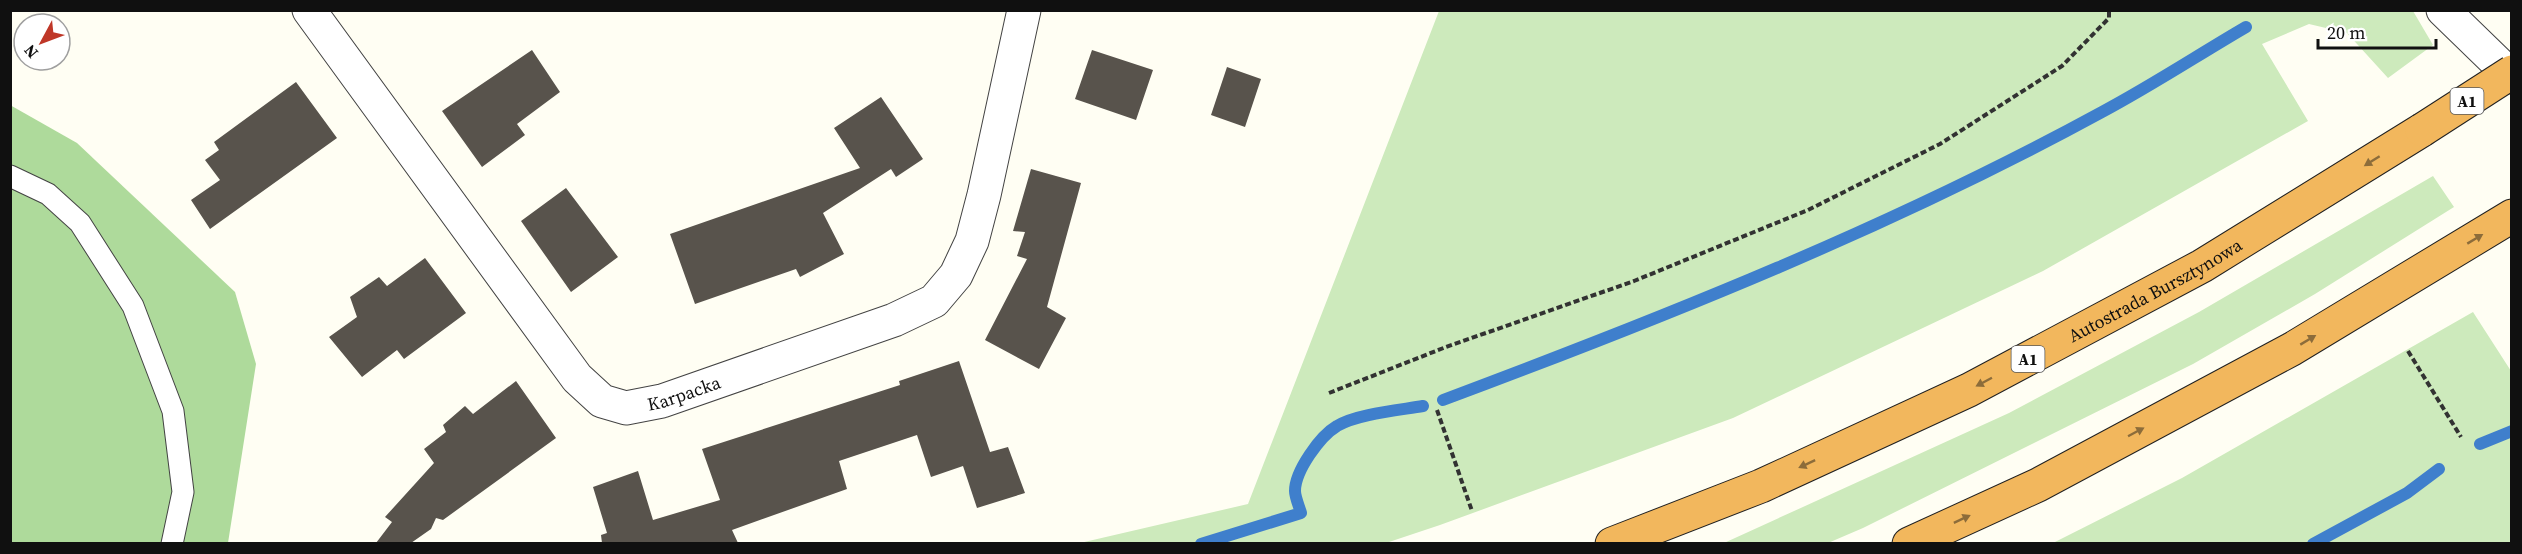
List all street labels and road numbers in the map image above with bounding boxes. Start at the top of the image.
road number: A1 [2450,88,2484,114]
street label: Autostrada Bursztynowa [2063,231,2247,348]
road number: A1 [2012,346,2044,372]
street label: Karpacka [645,369,725,416]

